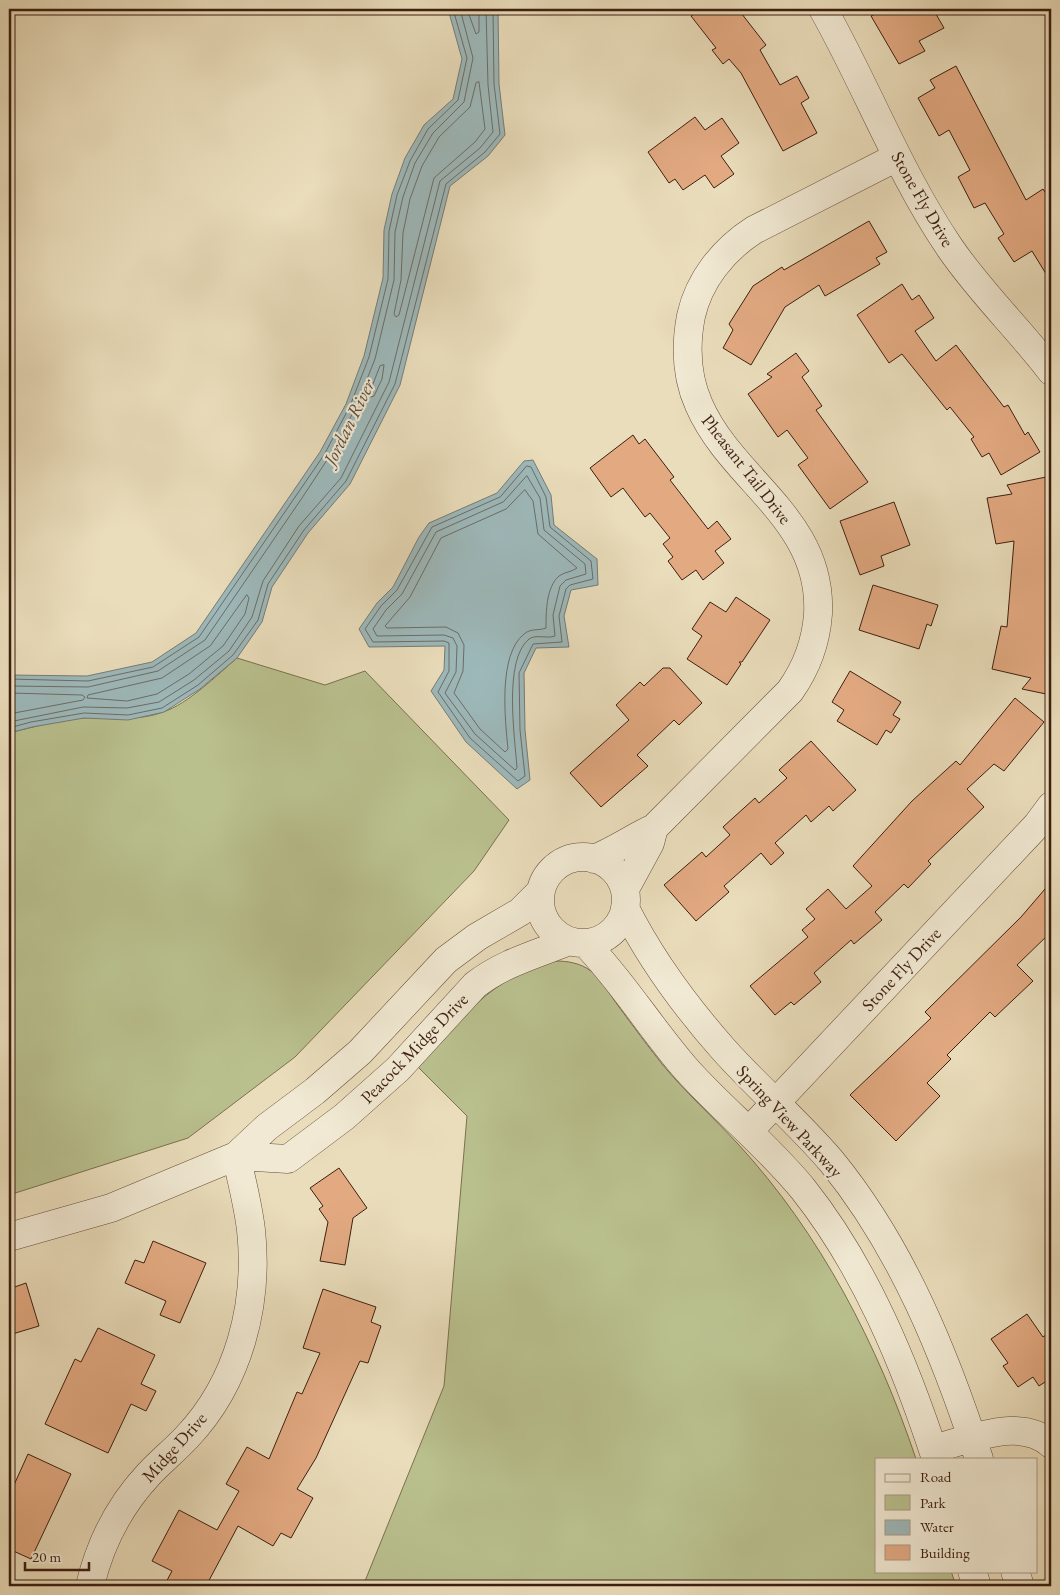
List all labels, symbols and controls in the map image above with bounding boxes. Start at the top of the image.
street label: Stone Fly Drive [886,147,960,251]
water label: Jordan River [316,374,381,473]
street label: Pheasant Tail Drive [697,409,797,529]
street label: Stone Fly Drive [856,922,946,1016]
street label: Peacock Midge Drive [355,988,473,1108]
street label: Spring View Parkway [732,1060,848,1182]
street label: Midge Drive [136,1407,212,1487]
legend [875,1458,1038,1572]
text: Road [920,1467,952,1486]
text: Park [920,1493,947,1512]
text: Water [920,1517,954,1536]
scale bar [25,1540,89,1572]
text: Building [920,1543,970,1562]
text: 20 m [32,1547,61,1566]

